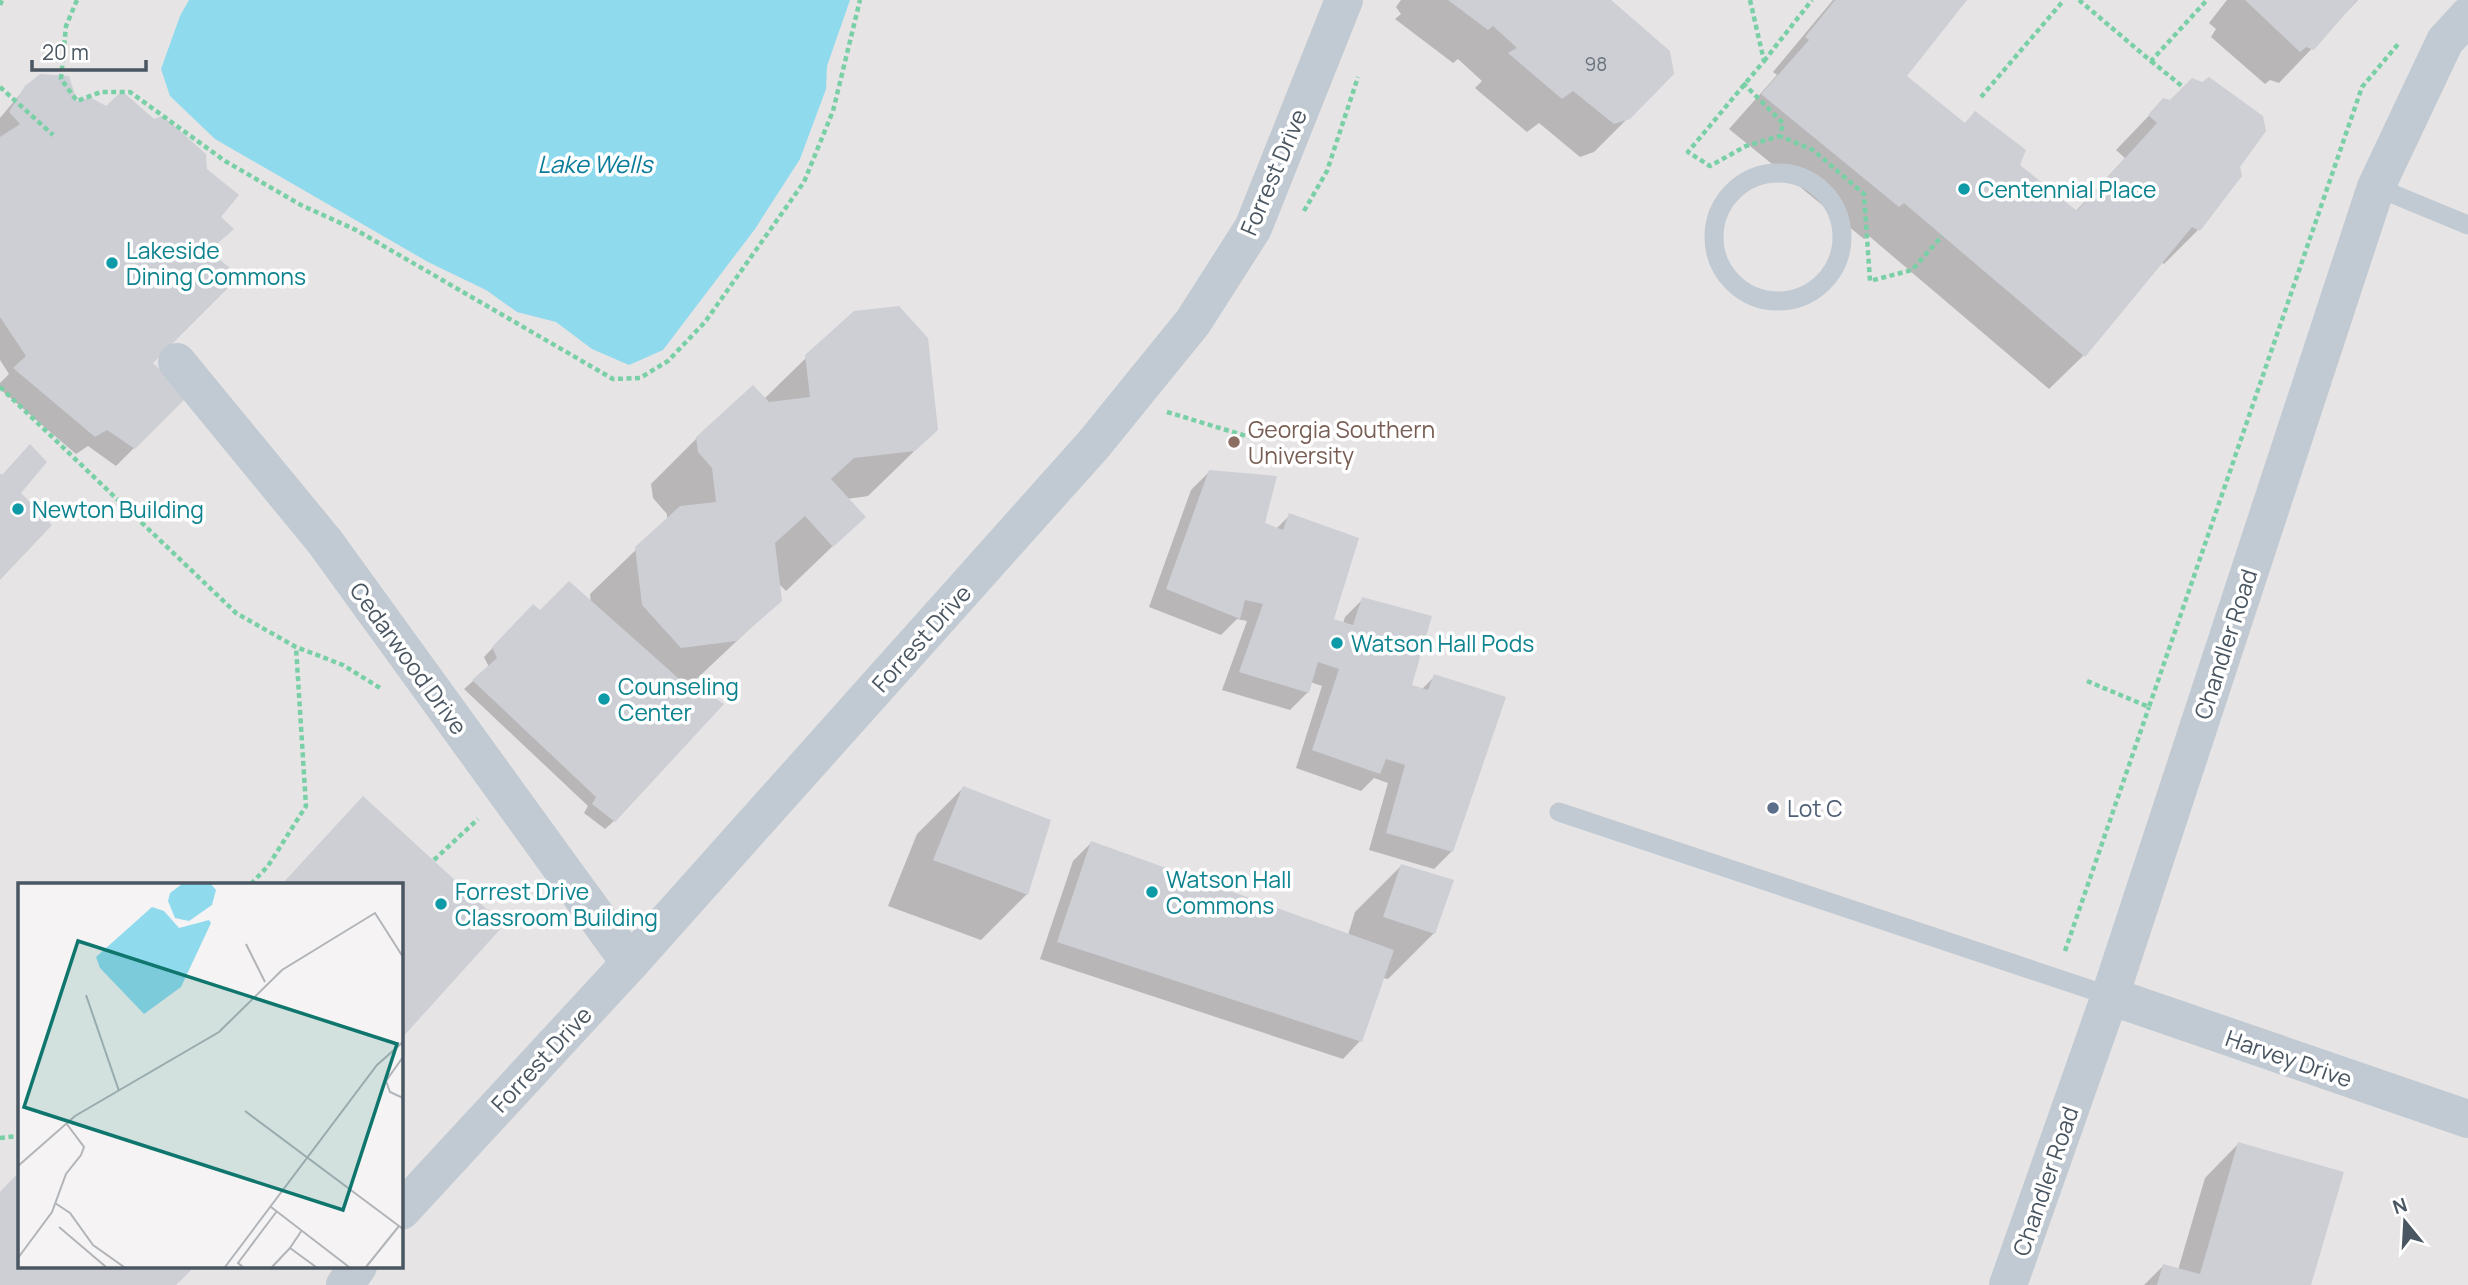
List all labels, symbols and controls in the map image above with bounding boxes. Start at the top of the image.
scale bar [32,28,145,72]
text: 20 m [42,38,89,66]
house number: 98 [1585,51,1607,77]
street label: Forrest Drive [1232,104,1314,240]
water label: Lake Wells [538,147,655,180]
place label: Centennial Place [1978,173,2156,205]
marker: Centennial Place [1956,181,1972,197]
place label: Lakeside Dining Commons [126,234,306,292]
marker: Lakeside Dining Commons [104,255,120,271]
place label: Georgia Southern University [1248,413,1435,471]
marker: Georgia Southern University [1226,434,1242,450]
place label: Newton Building [32,493,204,525]
marker: Newton Building [10,501,26,517]
street label: Chandler Road [2186,565,2264,723]
street label: Cedarwood Drive [343,575,475,741]
street label: Forrest Drive [864,577,978,699]
place label: Watson Hall Pods [1351,627,1534,659]
marker: Watson Hall Pods [1329,635,1345,651]
place label: Counseling Center [618,670,739,728]
marker: Counseling Center [596,691,612,707]
place label: Lot C [1787,792,1843,824]
marker: Lot C [1765,800,1781,816]
place label: Watson Hall Commons [1166,863,1292,921]
place label: Forrest Drive Classroom Building [455,875,658,933]
inset map [18,883,402,1268]
marker: Watson Hall Commons [1144,884,1160,900]
marker: Forrest Drive Classroom Building [433,896,449,912]
street label: Forrest Drive [484,999,598,1119]
street label: Harvey Drive [2221,1021,2357,1095]
street label: Chandler Road [2004,1102,2086,1260]
north arrow [2370,1187,2440,1257]
text: N [2389,1191,2410,1220]

